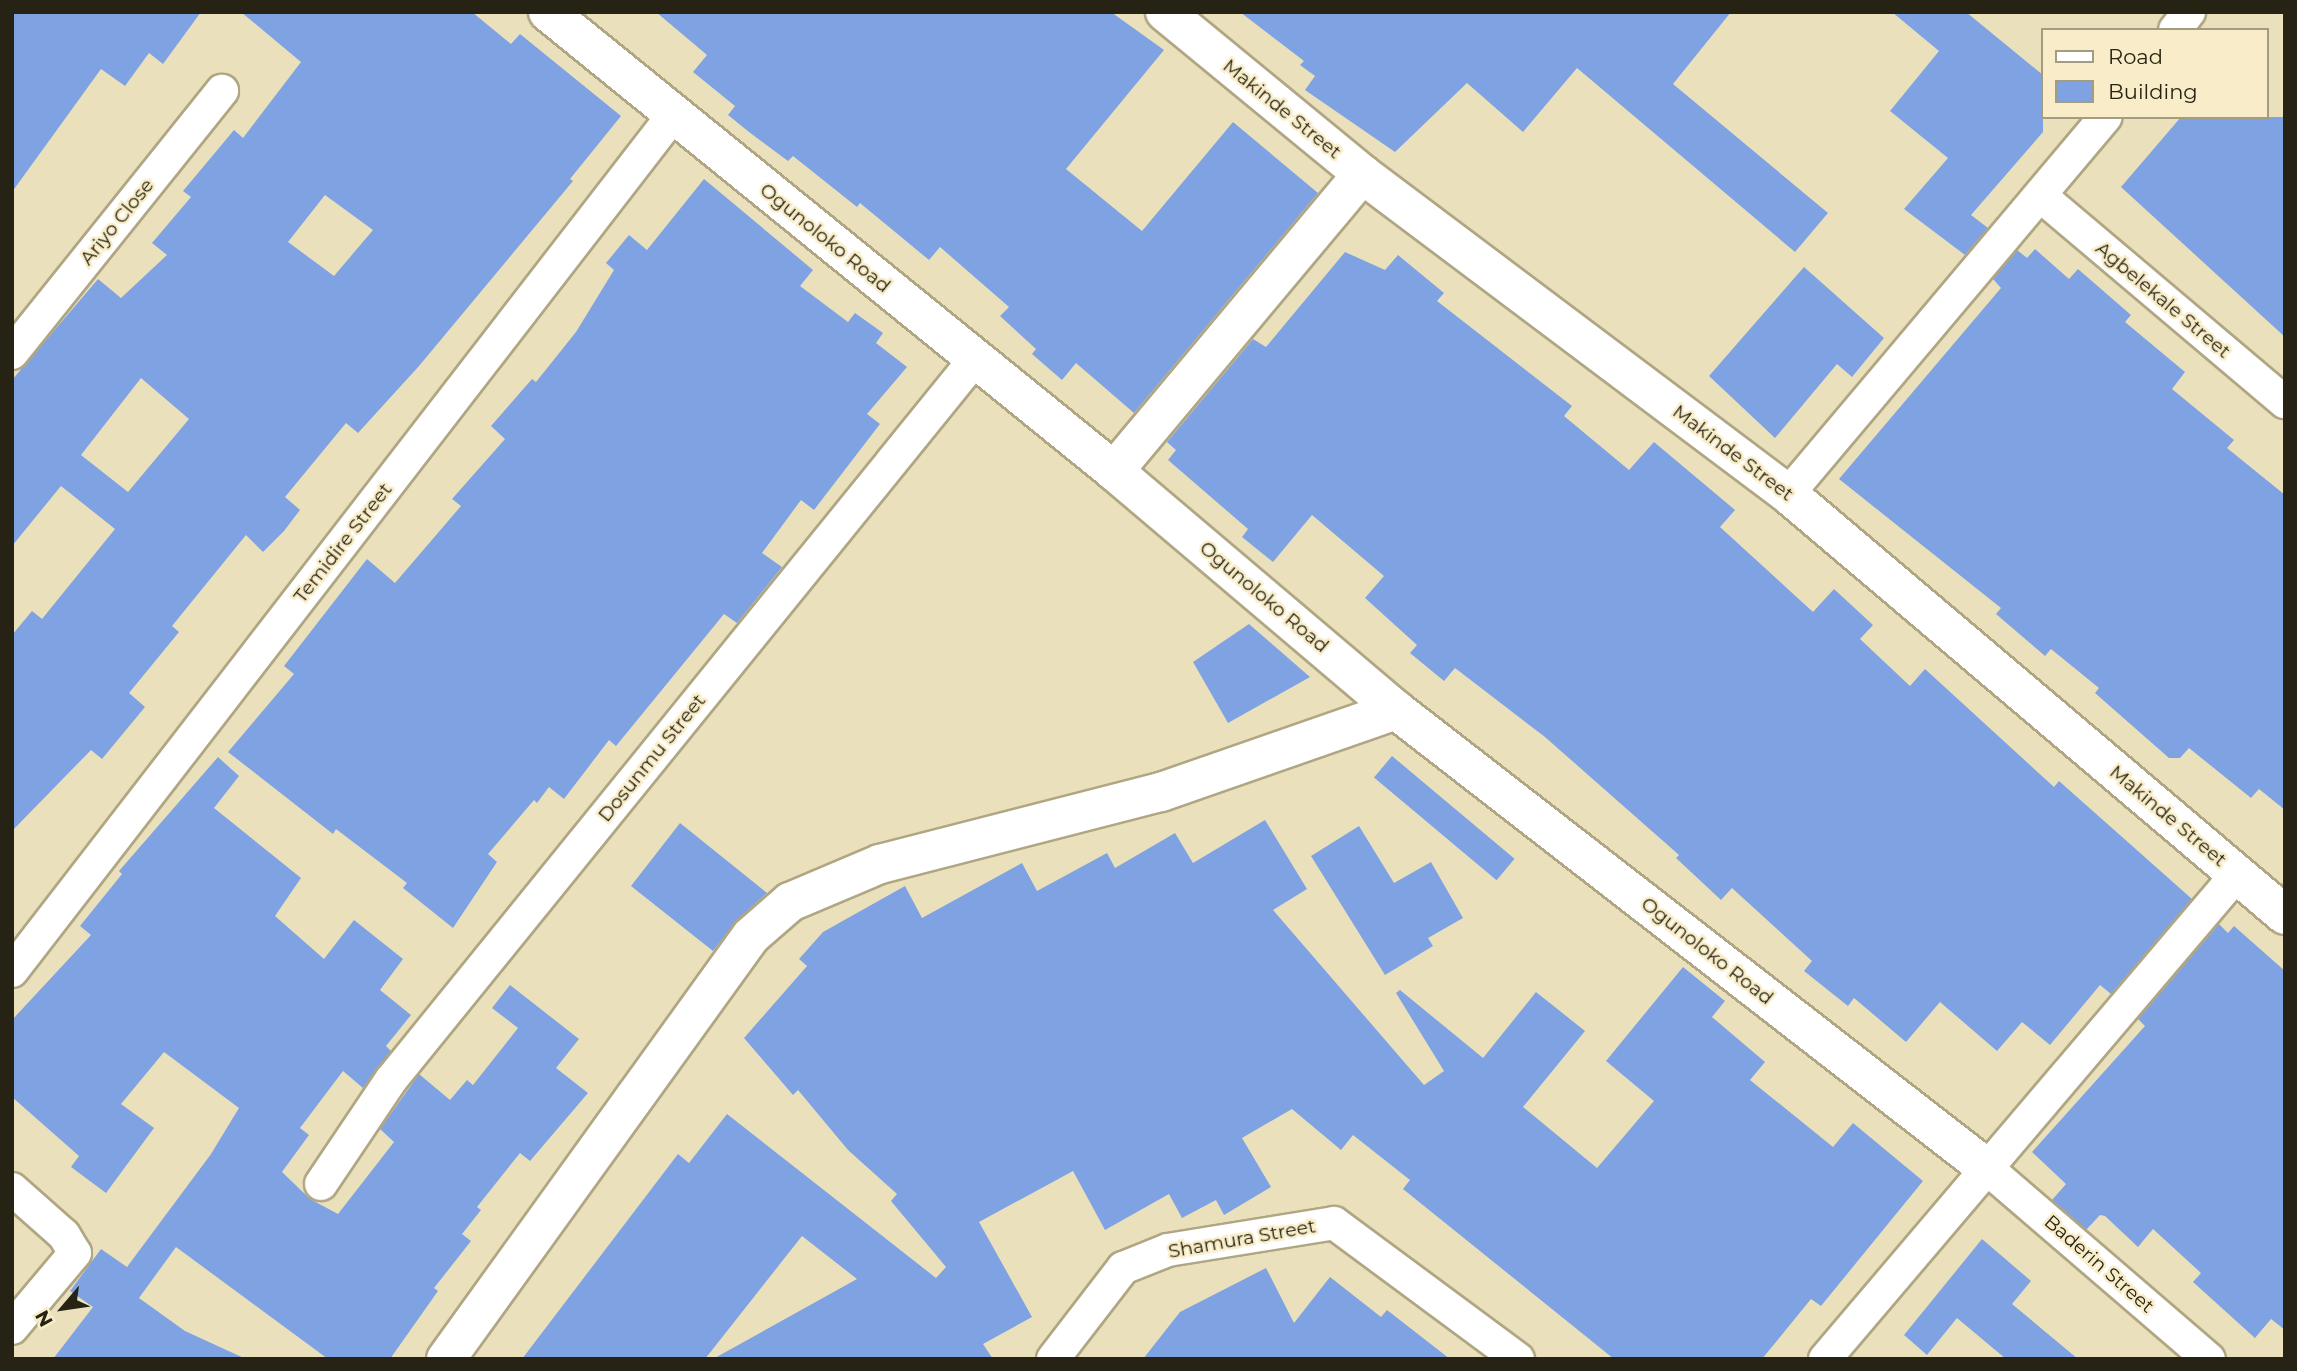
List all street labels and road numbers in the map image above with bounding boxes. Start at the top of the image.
street label: Makinde Street [1218,54,1346,164]
street label: Ariyo Close [75,174,159,270]
street label: Ogunoloko Road [755,178,895,298]
street label: Agbelekale Street [2091,237,2235,363]
street label: Makinde Street [1668,400,1798,506]
street label: Temidire Street [289,479,397,607]
street label: Ogunoloko Road [1195,537,1333,657]
street label: Dosunmu Street [593,689,711,827]
street label: Makinde Street [2105,761,2231,871]
street label: Ogunoloko Road [1637,892,1777,1010]
street label: Baderin Street [2040,1210,2158,1318]
street label: Shamura Street [1167,1215,1317,1263]

